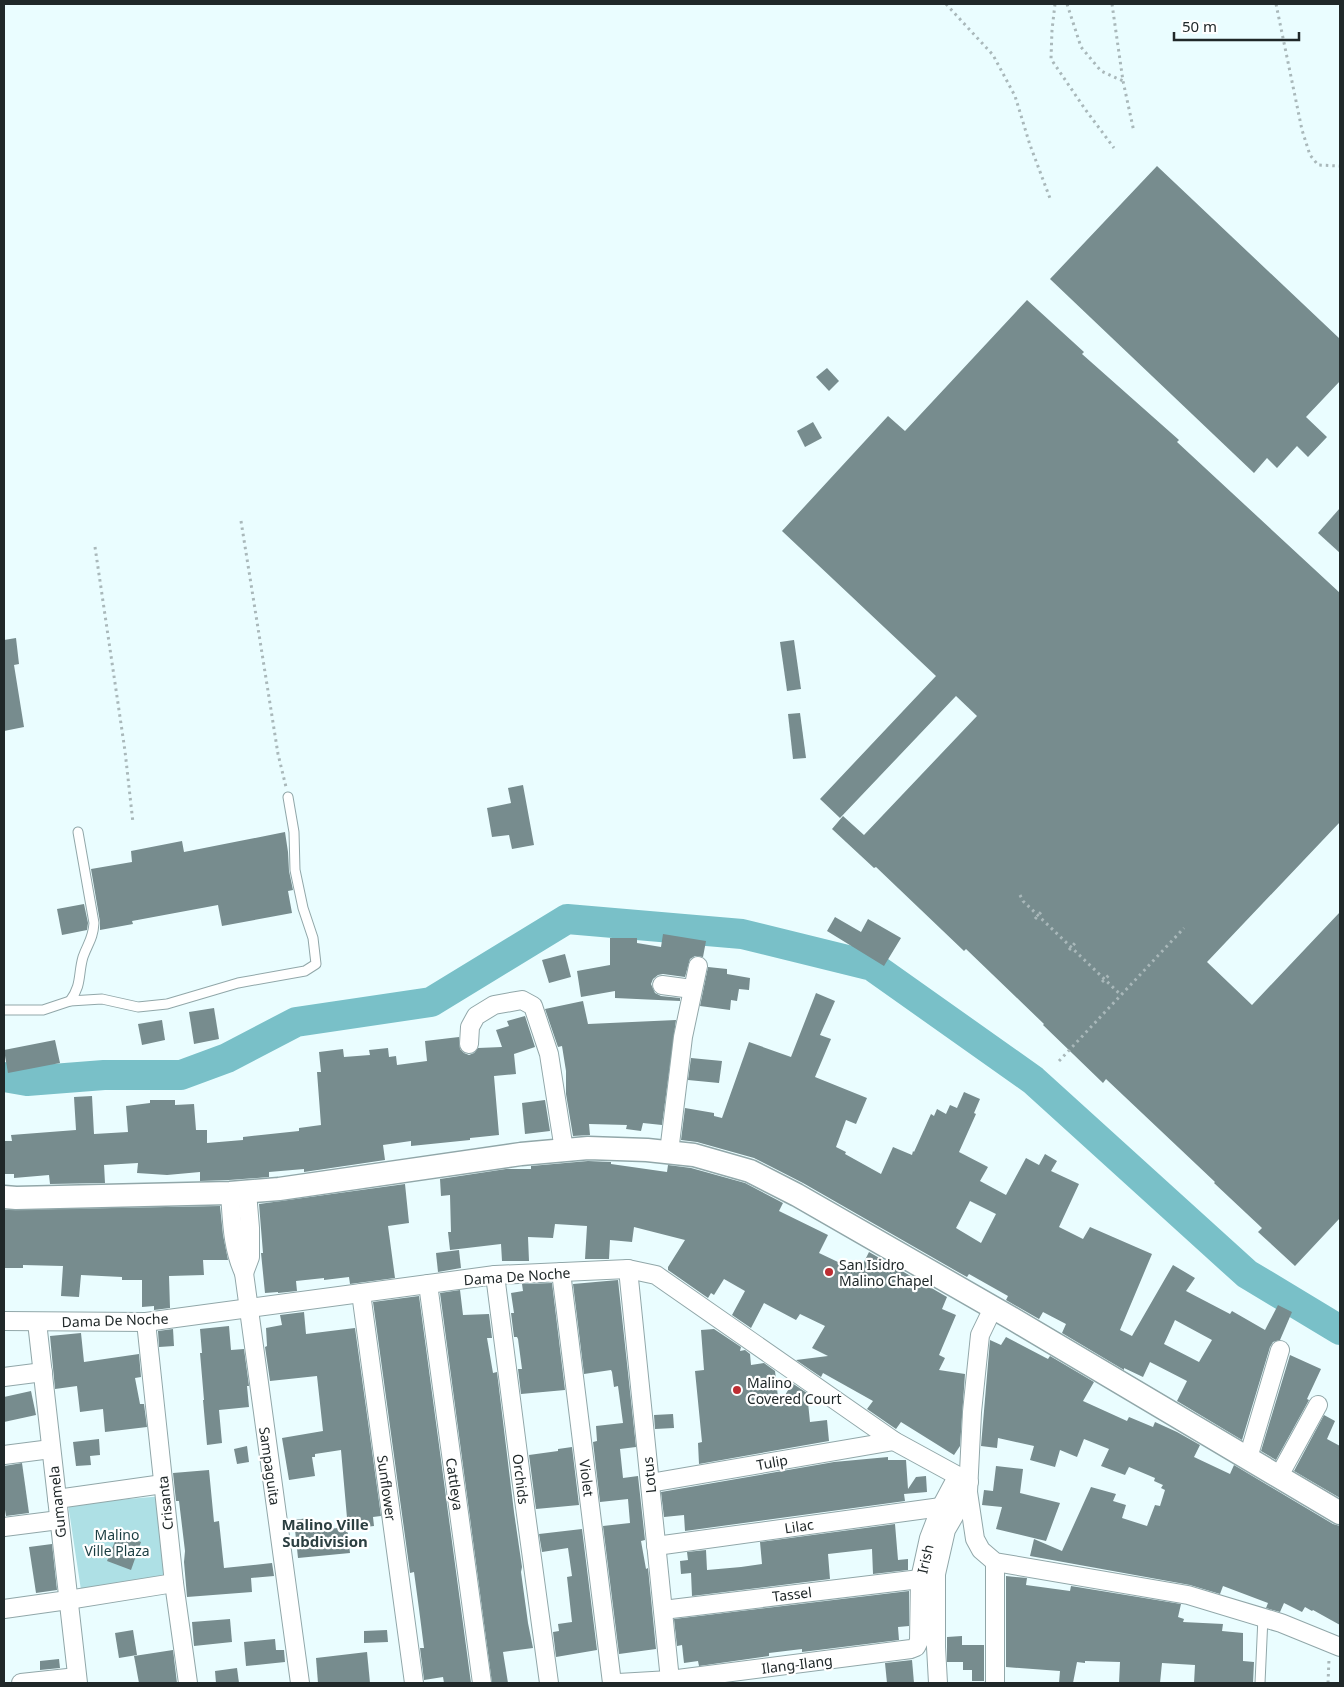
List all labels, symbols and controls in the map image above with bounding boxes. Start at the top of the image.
scale bar [1174,10,1299,42]
text: 50 m [1182,16,1217,36]
place label: San Isidro Malino Chapel [839,1255,933,1290]
street label: Dama De Noche [463,1263,571,1289]
marker: San Isidro Malino Chapel [823,1266,835,1278]
street label: Dama De Noche [61,1309,169,1331]
place label: Malino Covered Court [747,1373,842,1408]
marker: Malino Covered Court [731,1384,743,1396]
street label: Sampaguita [255,1426,285,1506]
street label: Tulip [755,1450,789,1474]
street label: Orchids [508,1453,534,1506]
street label: Sunflower [373,1454,401,1522]
street label: Cattleya [442,1456,468,1512]
street label: Lotus [638,1456,660,1494]
street label: Violet [575,1458,599,1498]
street label: Gumamela [44,1465,70,1539]
street label: Crisanta [153,1475,177,1531]
district label: Malino Ville Subdivision [281,1514,369,1551]
street label: Lilac [783,1515,815,1537]
park label: Malino Ville Plaza [84,1525,150,1560]
street label: Irish [912,1542,938,1576]
street label: Tassel [771,1582,813,1606]
street label: Ilang-Ilang [760,1650,834,1678]

